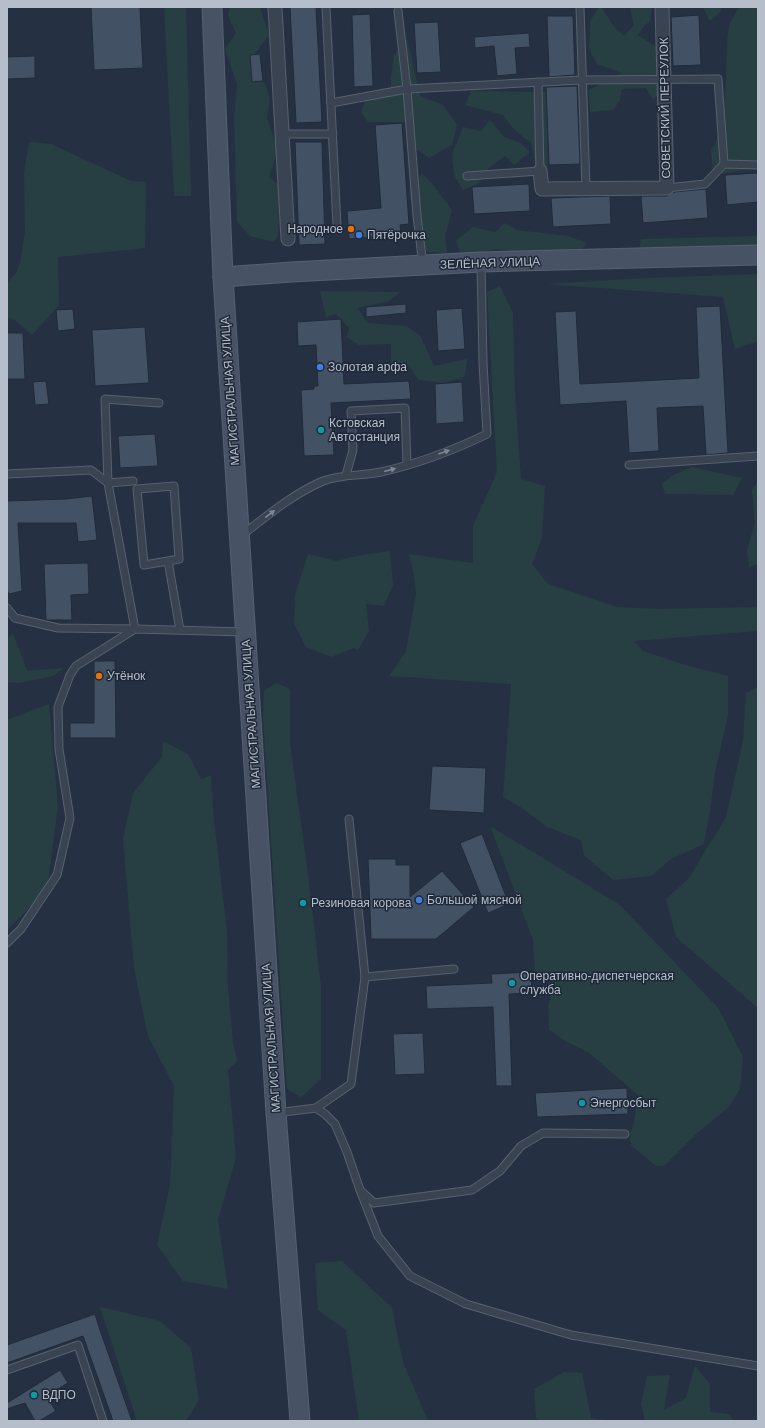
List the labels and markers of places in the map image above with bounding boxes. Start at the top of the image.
place label: Народное [288,222,343,236]
marker: Народное [346,224,356,234]
place label: Пятёрочка [367,228,426,242]
marker: Пятёрочка [354,230,364,240]
place label: Золотая арфа [328,360,407,374]
marker: Золотая арфа [315,362,325,372]
place label: Кстовская Автостанция [329,416,400,444]
marker: Кстовская Автостанция [316,425,326,435]
place label: Утёнок [107,669,146,683]
marker: Утёнок [94,671,104,681]
place label: Большой мясной [427,893,522,907]
marker: Большой мясной [414,895,424,905]
place label: Резиновая корова [311,896,412,910]
marker: Резиновая корова [298,898,308,908]
place label: Оперативно-диспетчерская служба [520,969,674,997]
marker: Оперативно-диспетчерская служба [507,978,517,988]
place label: Энергосбыт [590,1096,657,1110]
marker: Энергосбыт [577,1098,587,1108]
place label: ВДПО [42,1388,76,1402]
marker: ВДПО [29,1390,39,1400]

